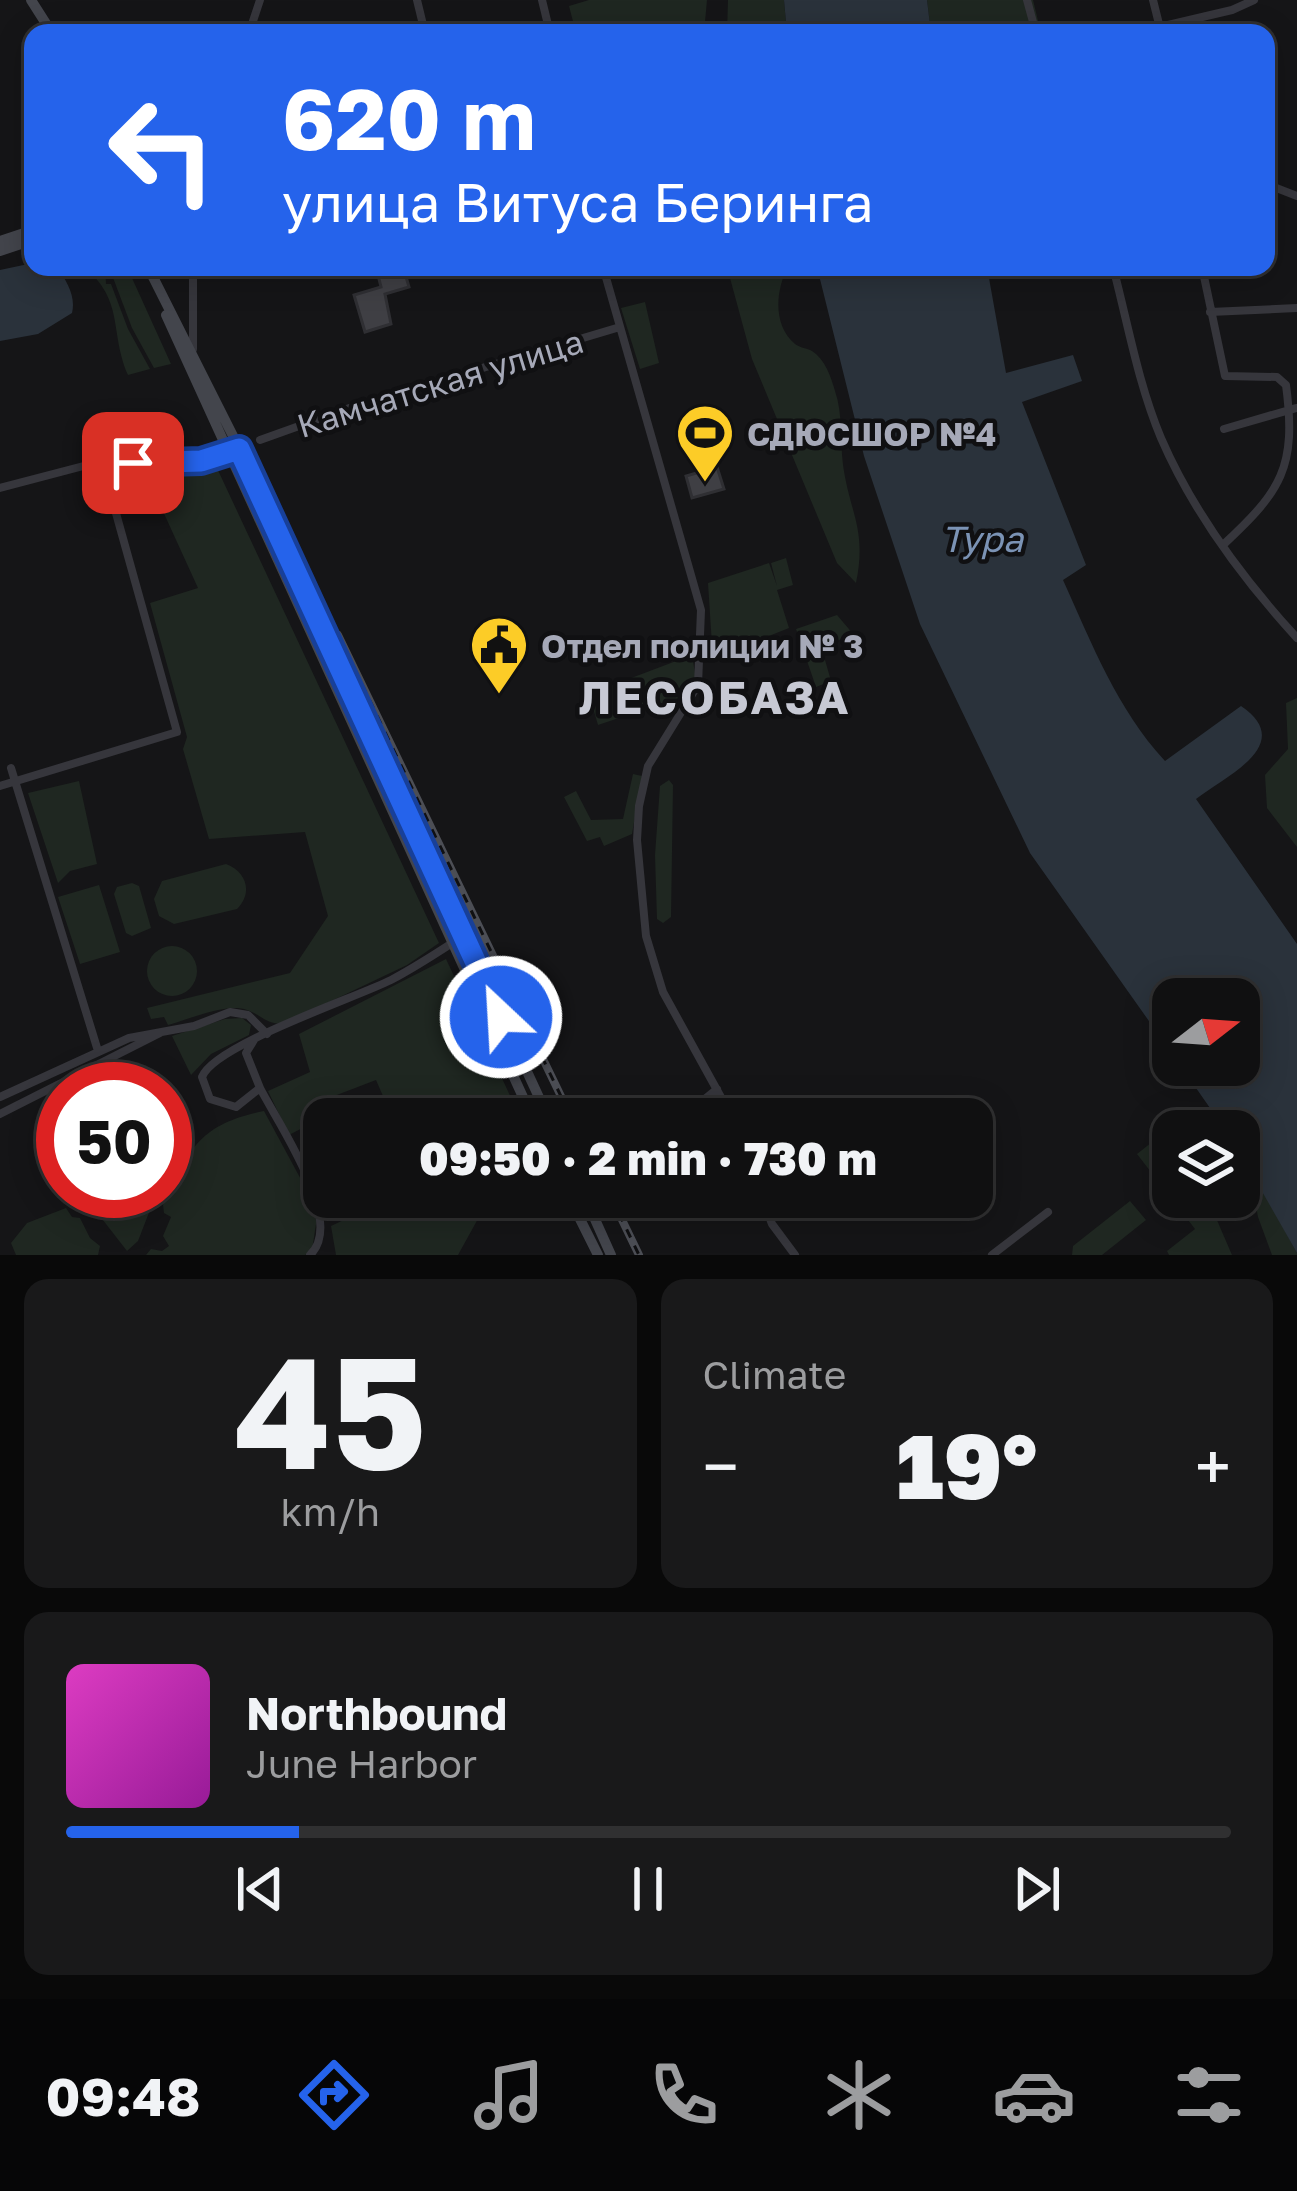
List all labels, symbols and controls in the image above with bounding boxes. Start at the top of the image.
text: 620 m [282,68,536,168]
icon: left [84,72,240,228]
text: улица Витуса Беринга [282,169,874,234]
street label: Камчатская улица [292,321,588,445]
sports icon: СДЮСШОР №4 [674,402,736,484]
pin [82,412,184,514]
place label: СДЮСШОР №4 [747,414,996,453]
icon: arrive [100,430,166,496]
water label: Тура [941,517,1025,560]
public building icon: Отдел полиции № 3 [468,614,530,696]
place label: Отдел полиции № 3 [541,626,863,665]
district label: ЛЕСОБАЗА [578,670,852,724]
position arrow [438,954,564,1080]
north arrow [1152,978,1260,1086]
map controls [1152,978,1260,1218]
speed limit sign: 50 [36,1062,192,1218]
button: layers [1152,1110,1260,1218]
text: 09:50 · 2 min · 730 m [419,1131,877,1185]
text: 45 [234,1316,427,1503]
text: Climate [703,1351,846,1398]
text: 19° [896,1411,1037,1519]
text: − [703,1426,739,1506]
text: + [1195,1426,1231,1506]
text: km/h [281,1488,380,1535]
text: Northbound [246,1686,507,1740]
text: June Harbor [246,1740,477,1787]
icon: previous [227,1856,293,1922]
icon: pause [615,1856,681,1922]
icon: next [1004,1856,1070,1922]
icon: directions [292,2053,376,2137]
icon: music [467,2053,551,2137]
icon: phone [642,2053,726,2137]
icon: climate [817,2053,901,2137]
icon: car [992,2053,1076,2137]
icon: filters [1167,2053,1251,2137]
text: 09:48 [46,2063,201,2128]

